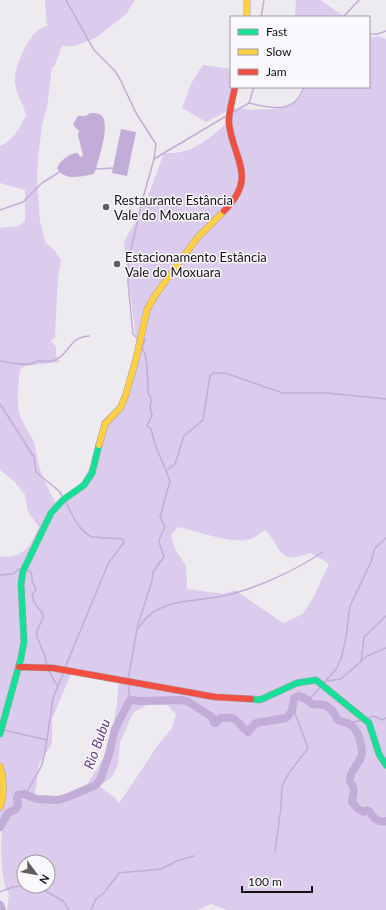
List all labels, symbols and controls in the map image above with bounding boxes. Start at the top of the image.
legend [230,16,370,88]
text: Fast [266,24,288,39]
text: Slow [266,44,292,59]
text: Jam [266,64,287,79]
place label: Restaurante Estância Vale do Moxuara [114,192,233,223]
marker: Restaurante Estância Vale do Moxuara [101,202,111,212]
place label: Estacionamento Estância Vale do Moxuara [125,249,267,280]
marker: Estacionamento Estância Vale do Moxuara [112,259,122,269]
water label: Rio Bubu [80,716,113,771]
north arrow [16,854,56,894]
scale bar [242,868,312,894]
text: N [37,873,53,887]
text: 100 m [248,874,282,889]

